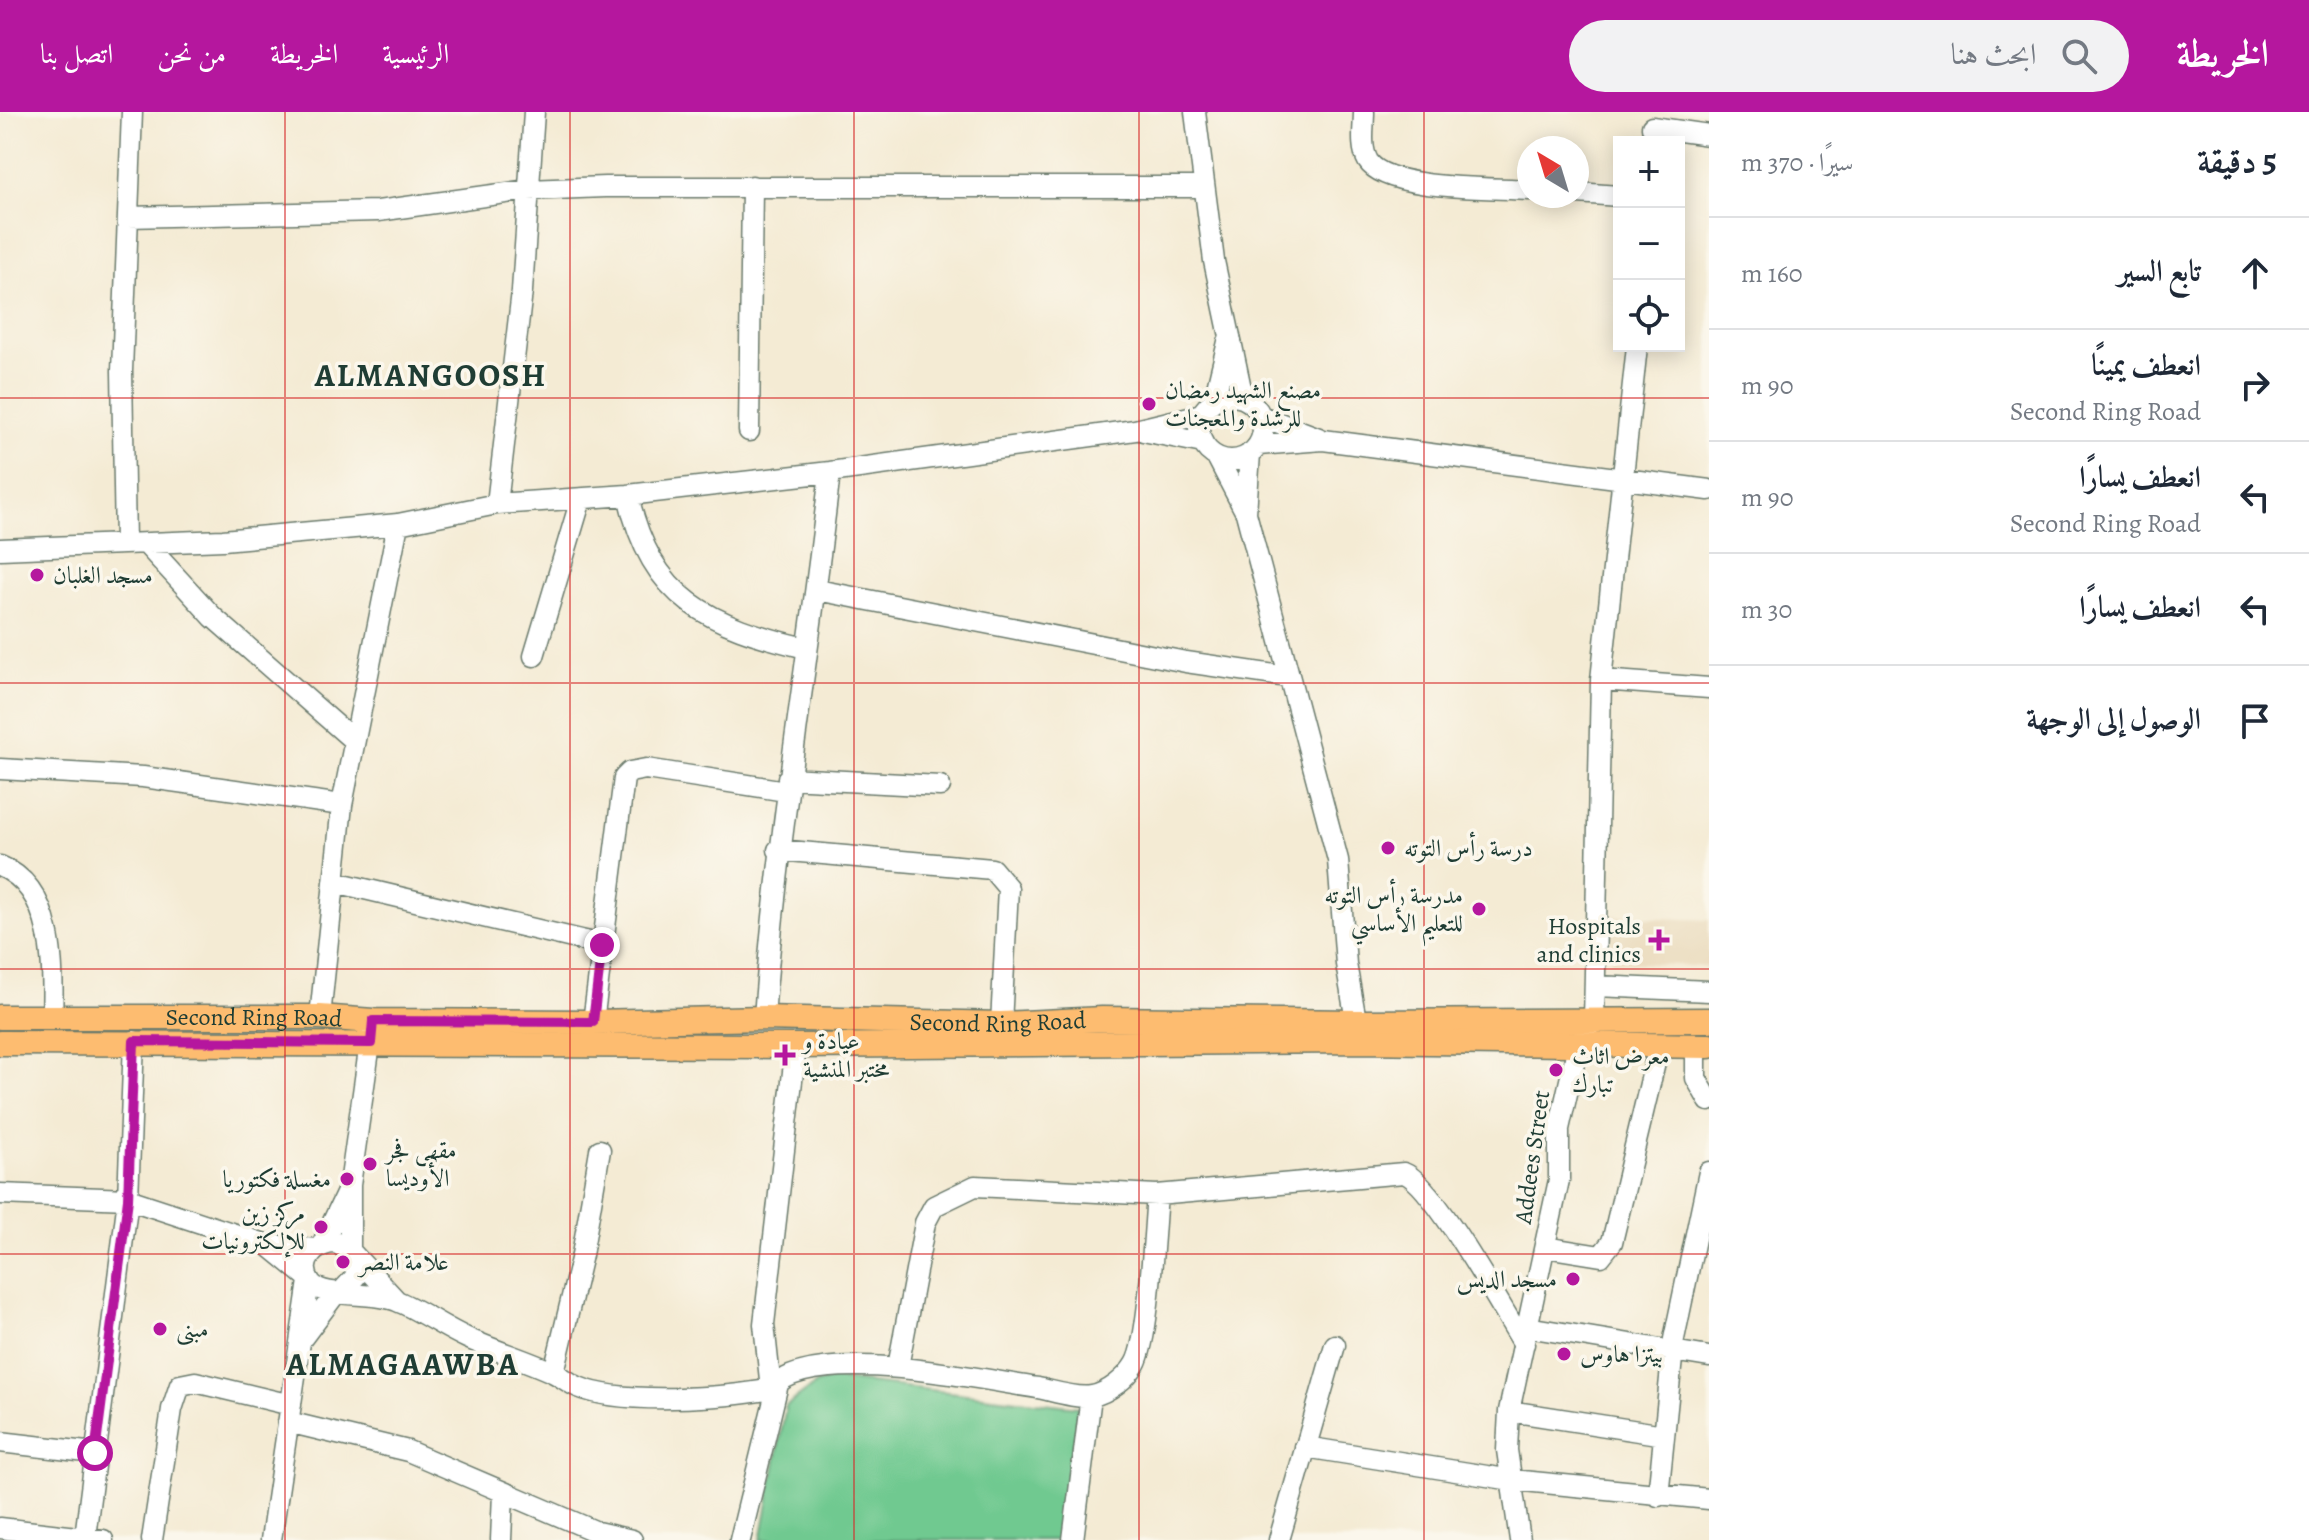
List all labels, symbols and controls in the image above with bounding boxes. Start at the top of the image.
search box [1569,20,2129,92]
text: الخريطة [2177,27,2269,79]
text: ابحث هنا [1951,34,2037,74]
icon: search [2057,34,2101,78]
text: اتصل بنا [40,35,113,73]
text: من نحن [157,35,226,73]
text: الخريطة [270,35,338,73]
text: الرئيسية [382,35,449,73]
north arrow [1517,136,1589,208]
map controls [1613,136,1685,352]
button: + [1613,136,1685,208]
text: 5 دقيقة [2197,137,2277,184]
text: سيرًا · 370 m [1741,145,1854,180]
button: − [1613,208,1685,280]
text: تابع السير [2117,251,2201,291]
icon: ahead [2233,251,2277,295]
text: 160 m [1741,256,1803,291]
button: locate [1613,280,1685,352]
text: انعطف يمينًا [2091,345,2201,385]
district label: ALMANGOOSH [314,353,547,397]
icon: right [2233,363,2277,407]
text: 90 m [1741,368,1794,403]
place label: مصنع الشهيد رمضان للرشدة والمعجنات [1165,374,1321,434]
text: Second Ring Road [2010,394,2201,429]
marker: مصنع الشهيد رمضان للرشدة والمعجنات [1140,395,1158,413]
text: انعطف يسارًا [2079,457,2201,497]
icon: left [2233,475,2277,519]
text: 90 m [1741,480,1794,515]
text: Second Ring Road [2010,506,2201,541]
place label: مسجد الغلبان [53,559,153,591]
marker: مسجد الغلبان [28,566,46,584]
text: انعطف يسارًا [2079,587,2201,627]
icon: left [2233,587,2277,631]
text: 30 m [1741,592,1792,627]
text: الوصول إلى الوجهة [2026,699,2201,739]
icon: arrive [2233,699,2277,743]
place label: درسة رأس التوته [1404,831,1533,864]
marker: درسة رأس التوته [1379,839,1397,857]
place label: مدرسة رأس التوته للتعليم الأساسي [1324,878,1463,947]
marker: مدرسة رأس التوته للتعليم الأساسي [1470,900,1488,918]
place label: Hospitals and clinics [1536,910,1641,970]
route end [584,927,620,963]
marker: Hospitals and clinics [1648,929,1670,951]
street label: Second Ring Road [166,1001,344,1035]
street label: Second Ring Road [909,1004,1087,1040]
place label: عيادة و مختبر المنشية [800,1025,890,1085]
place label: معرض اثاث تبارك [1572,1040,1670,1100]
marker: عيادة و مختبر المنشية [774,1044,796,1066]
marker: معرض اثاث تبارك [1547,1061,1565,1079]
street label: Addees Street [1507,1088,1557,1227]
place label: مقهى فجر الأوديسا [383,1134,457,1194]
marker: مقهى فجر الأوديسا [361,1155,379,1173]
place label: مغسلة فكتوريا [222,1163,331,1195]
marker: مغسلة فكتوريا [338,1170,356,1188]
place label: مركز زين للإلكترونيات [201,1197,305,1258]
marker: مركز زين للإلكترونيات [312,1218,330,1236]
place label: علامة النصر [356,1246,449,1278]
marker: علامة النصر [334,1253,352,1271]
place label: مسجد الديس [1457,1263,1557,1295]
marker: مسجد الديس [1564,1270,1582,1288]
place label: مبنى [176,1313,209,1346]
marker: مبنى [151,1320,169,1338]
place label: بيتزا هاوس [1580,1338,1663,1370]
district label: ALMAGAAWBA [285,1342,520,1386]
marker: بيتزا هاوس [1555,1345,1573,1363]
route start [77,1435,113,1471]

